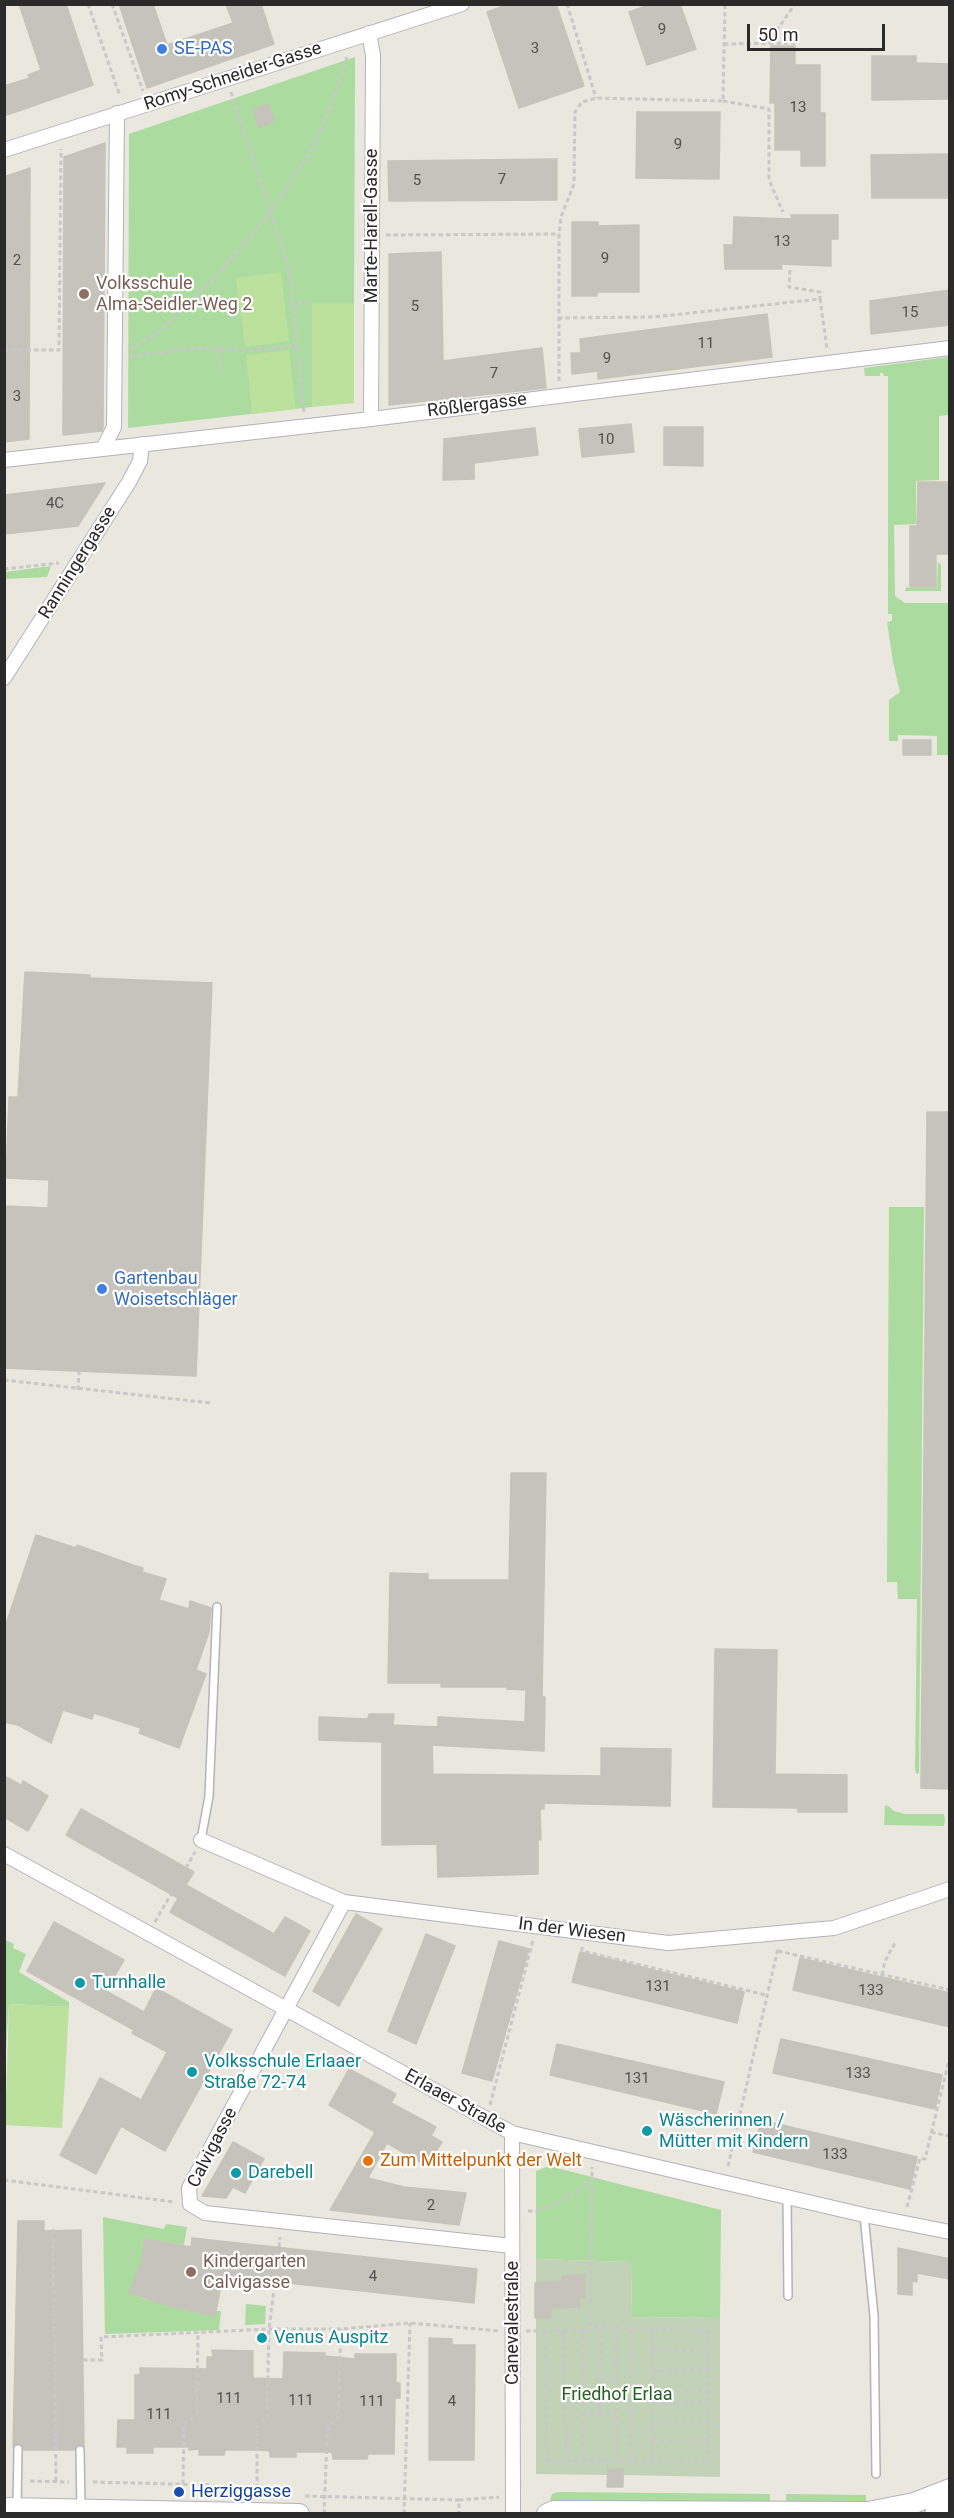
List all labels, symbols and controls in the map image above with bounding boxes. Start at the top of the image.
scale bar [750,12,888,50]
house number: 9 [658,21,666,39]
text: 50 m [758,24,798,45]
street label: Romy-Schneider-Gasse [141,38,325,116]
place label: SE-PAS [174,38,232,60]
house number: 3 [531,40,539,58]
marker: SE-PAS [155,42,169,56]
house number: 13 [790,99,806,117]
house number: 9 [674,136,682,154]
street label: Marte-Harell-Gasse [361,149,383,303]
house number: 7 [498,171,506,189]
house number: 5 [413,172,421,190]
house number: 13 [774,233,790,251]
house number: 9 [601,250,609,268]
house number: 2 [13,252,21,270]
place label: Volksschule Alma-Seidler-Weg 2 [96,273,252,316]
marker: Volksschule Alma-Seidler-Weg 2 [77,287,91,301]
house number: 5 [411,298,419,316]
house number: 15 [902,304,918,322]
house number: 11 [698,335,714,353]
house number: 9 [603,350,611,368]
house number: 7 [490,365,498,383]
house number: 3 [13,388,21,406]
street label: Rößlergasse [426,389,528,423]
house number: 10 [598,431,614,449]
house number: 4C [46,495,64,513]
street label: Ranningergasse [35,503,121,623]
place label: Gartenbau Woisetschläger [114,1268,238,1310]
marker: Gartenbau Woisetschläger [95,1282,109,1296]
street label: In der Wiesen [517,1914,627,1948]
place label: Turnhalle [92,1972,166,1994]
marker: Turnhalle [73,1976,87,1990]
house number: 131 [645,1978,671,1996]
house number: 133 [858,1982,884,2000]
place label: Volksschule Erlaaer Straße 72-74 [204,2051,361,2094]
marker: Volksschule Erlaaer Straße 72-74 [185,2065,199,2079]
street label: Erlaaer Straße [400,2065,510,2139]
house number: 133 [845,2065,871,2083]
house number: 131 [624,2070,650,2088]
street label: Calvigasse [184,2104,242,2192]
place label: Wäscherinnen / Mütter mit Kindern [659,2110,808,2152]
marker: Wäscherinnen / Mütter mit Kindern [640,2124,654,2138]
house number: 133 [822,2146,848,2164]
place label: Zum Mittelpunkt der Welt [380,2150,582,2172]
marker: Zum Mittelpunkt der Welt [361,2154,375,2168]
place label: Darebell [248,2162,313,2184]
marker: Darebell [229,2166,243,2180]
house number: 2 [427,2197,435,2215]
place label: Kindergarten Calvigasse [203,2251,306,2294]
street label: Canevalestraße [502,2261,524,2385]
marker: Kindergarten Calvigasse [184,2265,198,2279]
house number: 4 [369,2268,377,2286]
place label: Venus Auspitz [274,2327,388,2349]
marker: Venus Auspitz [255,2331,269,2345]
park label: Friedhof Erlaa [561,2384,673,2406]
house number: 111 [216,2390,242,2408]
house number: 111 [288,2392,314,2410]
house number: 111 [359,2393,385,2411]
house number: 4 [448,2393,456,2411]
house number: 111 [146,2406,172,2424]
place label: Herziggasse [191,2481,291,2503]
marker: Herziggasse [172,2485,186,2499]

